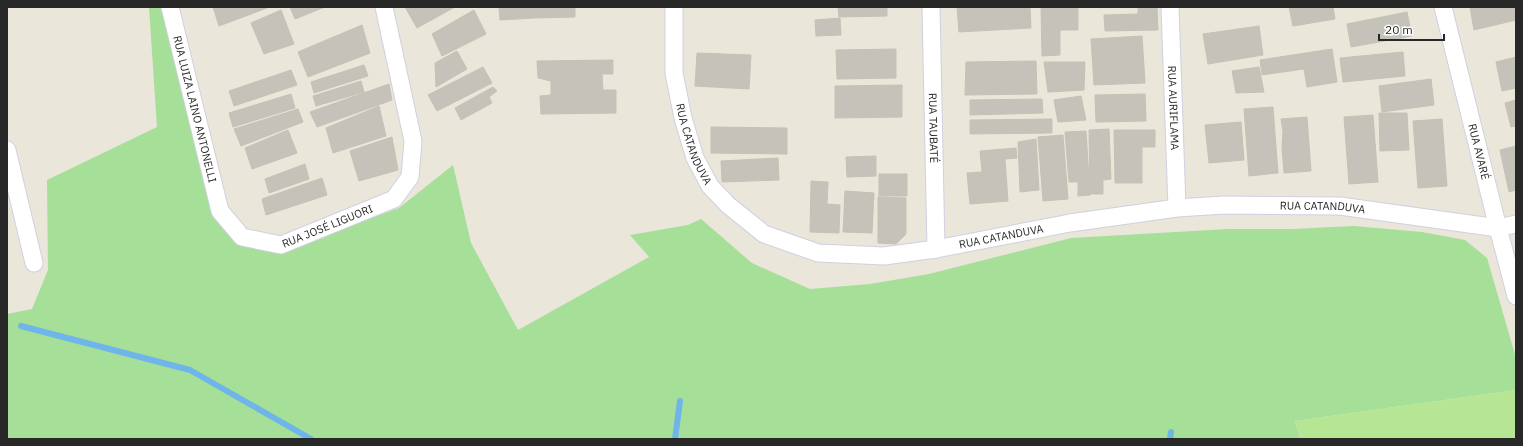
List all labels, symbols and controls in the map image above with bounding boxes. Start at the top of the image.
scale bar [1379,16,1444,42]
text: 20 m [1385,22,1413,37]
street label: RUA LUIZA LAINO ANTONELLI [170,34,220,184]
street label: RUA AURIFLAMA [1165,65,1182,151]
street label: RUA TAUBATÉ [926,93,941,163]
street label: RUA CATANDUVA [673,102,715,187]
street label: RUA AVARÉ [1465,122,1493,181]
street label: RUA CATANDUVA [1280,198,1366,216]
street label: RUA JOSÉ LIGUORI [280,201,375,251]
street label: RUA CATANDUVA [958,221,1045,251]

